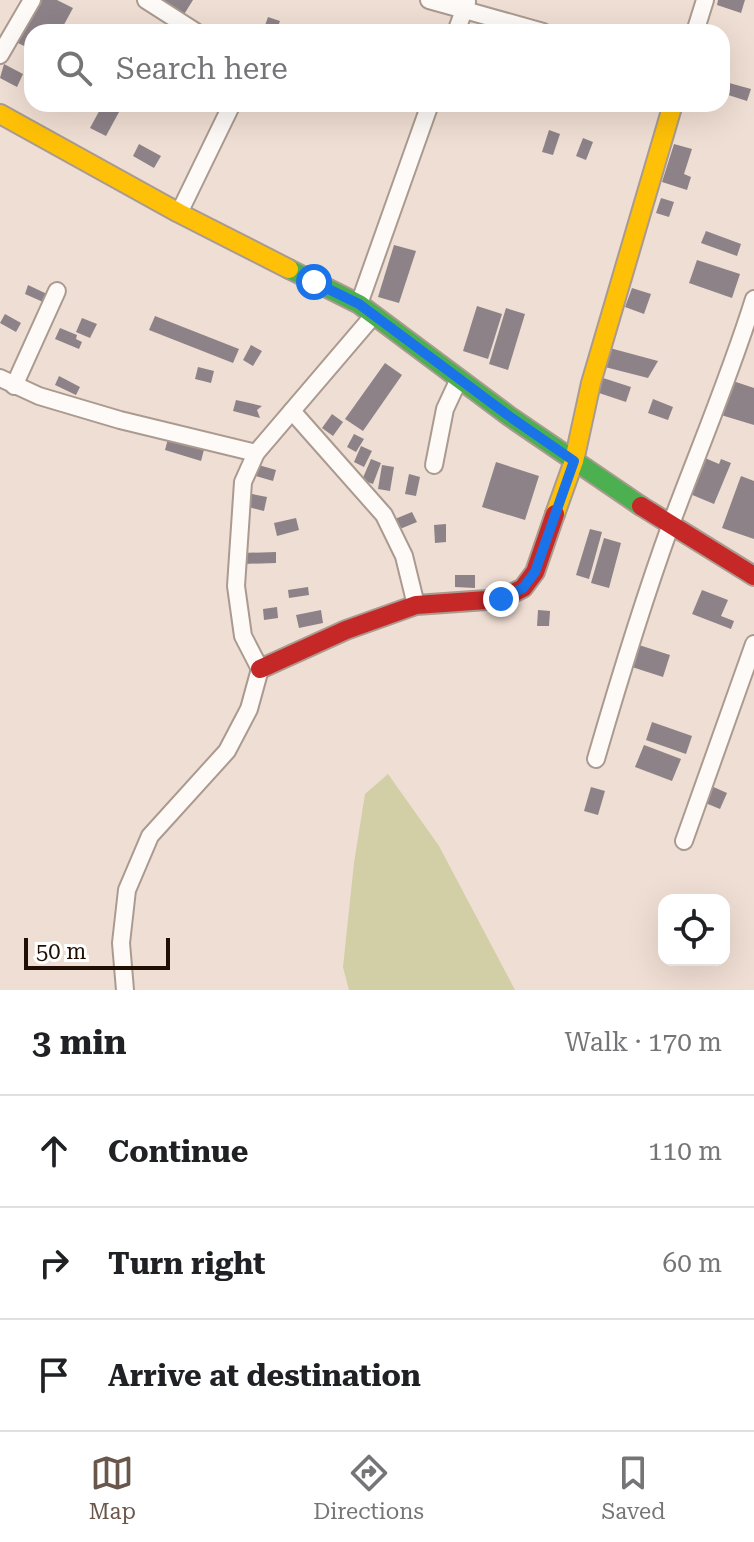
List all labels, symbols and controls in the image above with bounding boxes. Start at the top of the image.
search box [24,24,730,112]
icon: search [52,46,96,90]
text: Search here [116,51,288,86]
route start [296,264,332,300]
route end [483,581,519,617]
map controls [658,894,730,966]
button: locate [658,894,730,966]
scale bar [24,934,170,970]
text: 50 m [36,939,86,964]
text: 3 min [32,1022,127,1062]
text: Walk · 170 m [564,1027,722,1057]
icon: ahead [32,1129,76,1173]
text: Continue [108,1134,248,1169]
text: 110 m [648,1136,722,1166]
icon: right [32,1241,76,1285]
text: Turn right [108,1246,265,1281]
text: 60 m [663,1248,722,1278]
icon: arrive [32,1353,76,1397]
text: Arrive at destination [108,1358,421,1393]
tab: Map [89,1451,136,1524]
tab: Directions [313,1451,424,1524]
tab: Saved [601,1451,665,1524]

